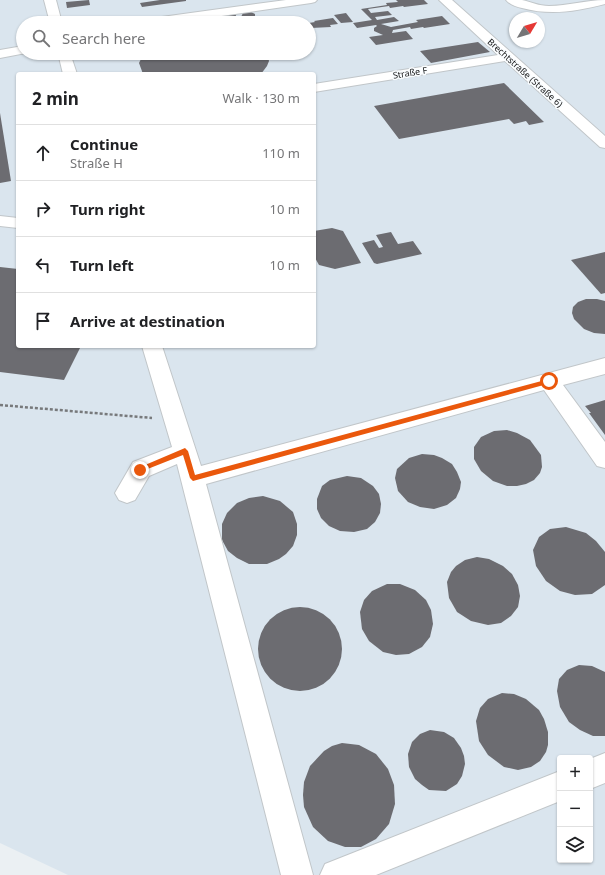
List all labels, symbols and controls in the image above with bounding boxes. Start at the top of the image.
north arrow [509,12,545,48]
search box [16,16,316,60]
icon: search [30,27,52,49]
text: Search here [62,28,145,48]
street label: Brechtstraße (Straße 6) [485,35,566,110]
street label: Straße F [392,63,428,82]
text: 2 min [32,87,79,110]
text: Walk · 130 m [222,89,300,107]
text: Continue [70,134,138,154]
icon: ahead [32,142,54,164]
text: 110 m [262,144,300,162]
text: Straße H [70,154,123,172]
icon: right [32,198,54,220]
text: Turn right [70,199,145,219]
text: 10 m [270,200,300,218]
icon: left [32,254,54,276]
text: Turn left [70,255,134,275]
text: 10 m [270,256,300,274]
icon: arrive [32,310,54,332]
text: Arrive at destination [70,311,225,331]
route start [540,372,558,390]
route end [131,461,149,479]
map controls [557,755,593,863]
button: + [557,755,593,791]
button: − [557,791,593,827]
button: layers [557,827,593,863]

